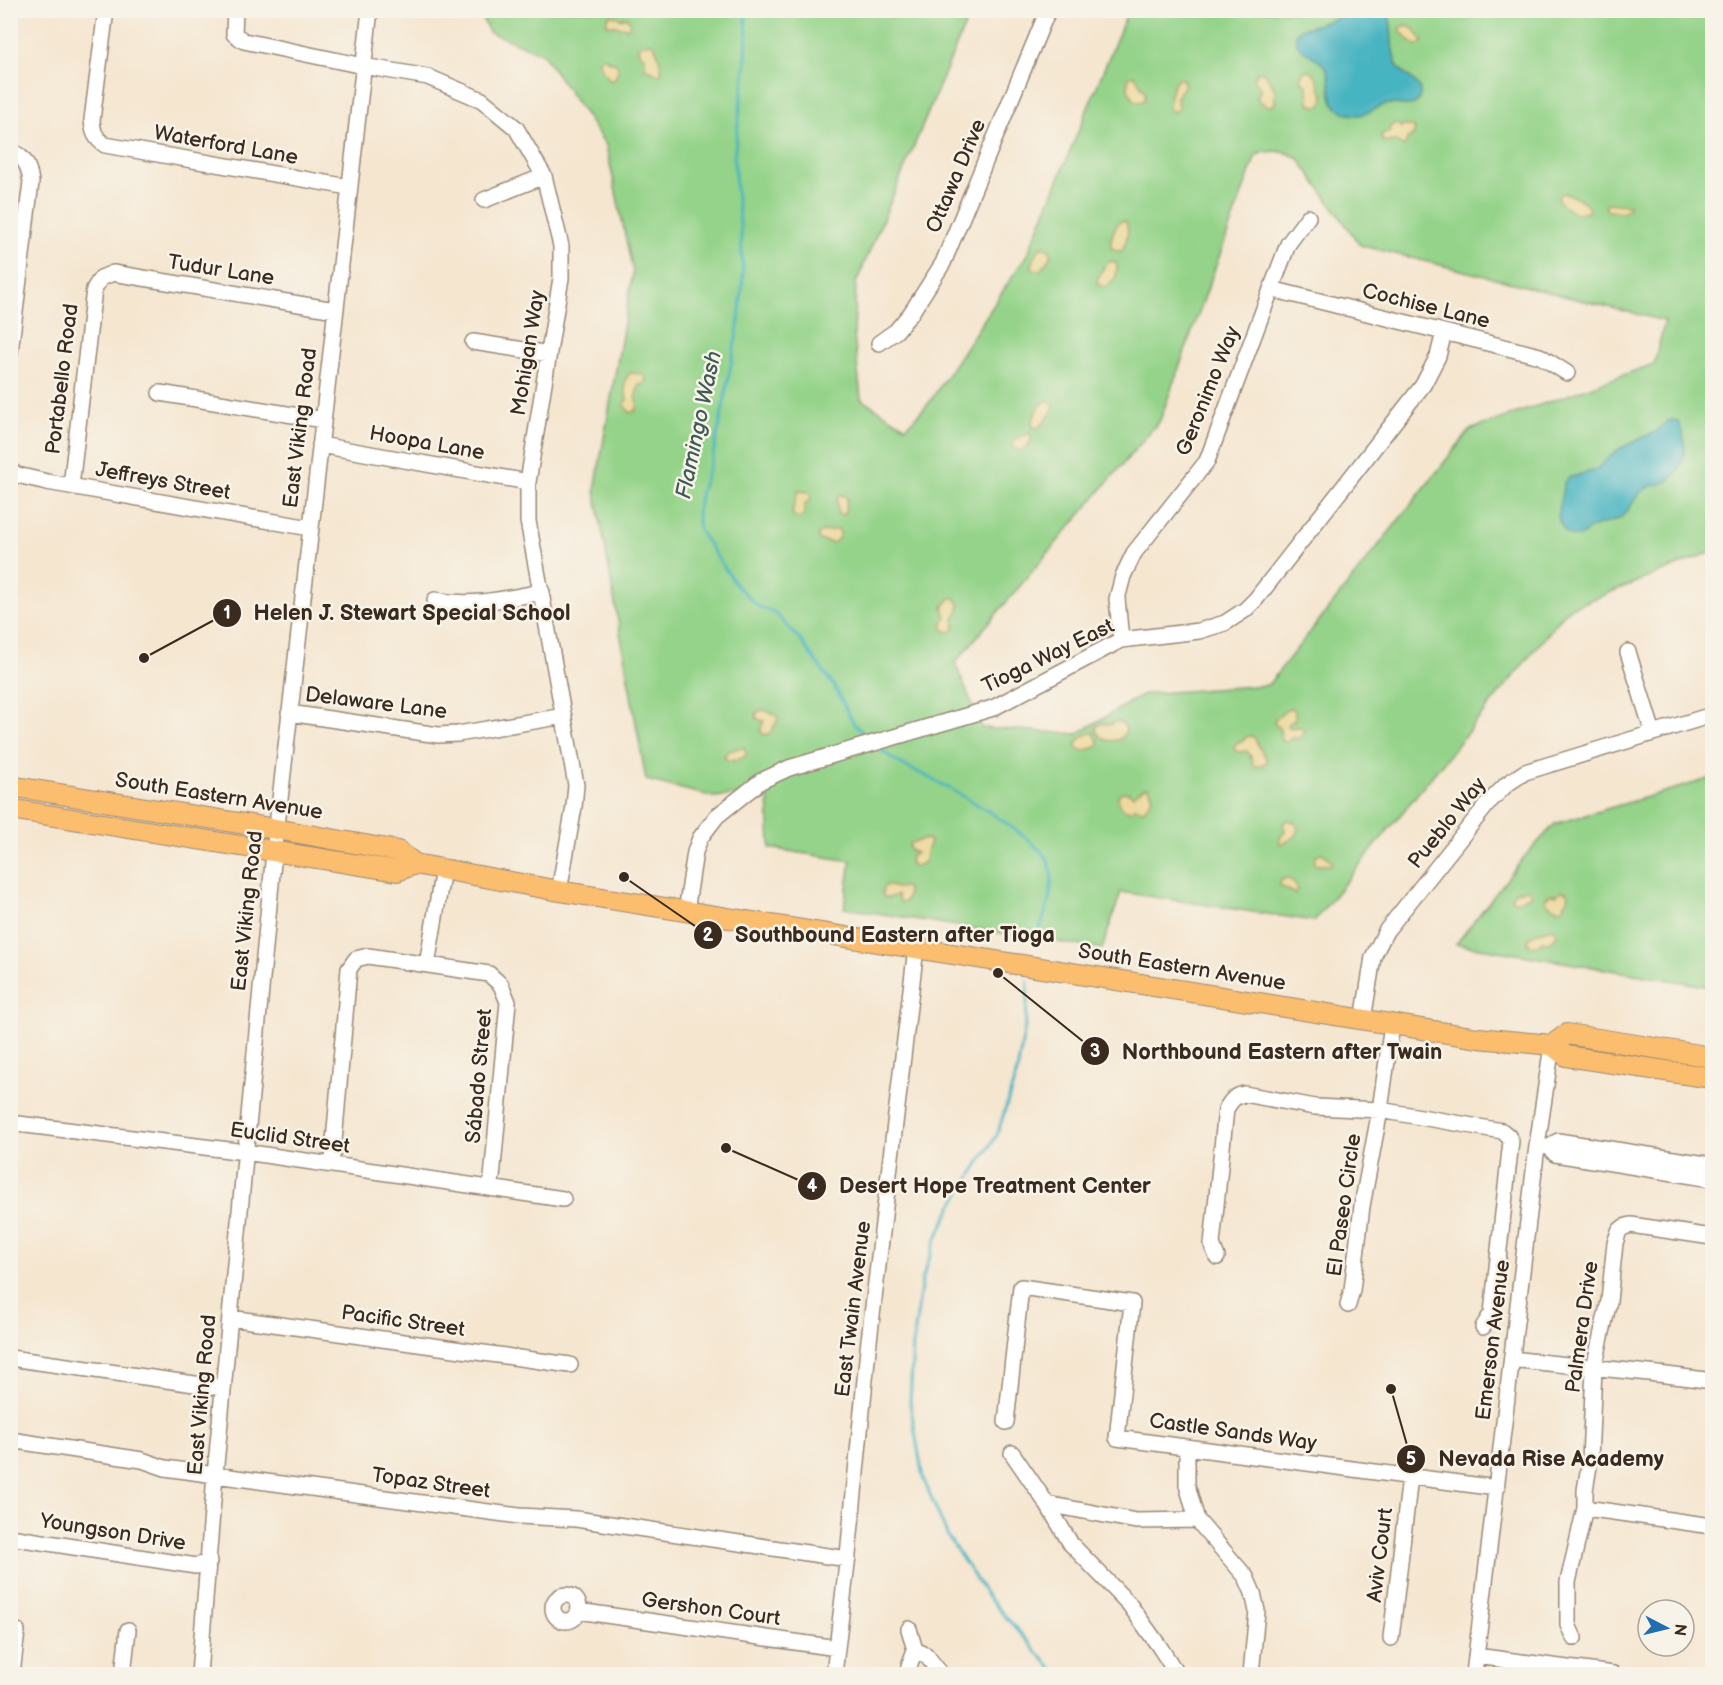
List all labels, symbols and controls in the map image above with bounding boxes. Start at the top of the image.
street label: Ottawa Drive [921,115,991,237]
street label: Waterford Lane [152,120,300,170]
street label: Tudur Lane [166,249,276,291]
street label: Cochise Lane [1360,278,1492,334]
street label: Mohigan Way [506,288,550,417]
street label: Portabello Road [40,302,84,456]
street label: Geronimo Way [1171,322,1246,459]
street label: East Viking Road [278,347,322,509]
water label: Flamingo Wash [670,349,728,501]
street label: Hoopa Lane [367,421,487,465]
street label: Jeffreys Street [94,457,233,505]
callout: Helen J. Stewart Special School [212,593,583,633]
text: Helen J. Stewart Special School [253,600,571,627]
text: 1 [223,603,231,624]
street label: Tioga Way East [978,613,1119,699]
street label: Delaware Lane [304,682,448,724]
street label: South Eastern Avenue [113,767,325,825]
street label: Pueblo Way [1403,772,1492,874]
street label: East Viking Road [226,830,268,992]
callout: Southbound Eastern after Tioga [693,915,1067,955]
text: Southbound Eastern after Tioga [735,922,1055,949]
text: 2 [703,925,714,946]
street label: South Eastern Avenue [1076,938,1288,996]
street label: Sábado Street [461,1007,497,1144]
callout: Northbound Eastern after Twain [1080,1031,1454,1071]
text: Northbound Eastern after Twain [1122,1039,1442,1066]
text: 3 [1090,1041,1100,1062]
street label: Euclid Street [229,1117,352,1159]
street label: El Paseo Circle [1322,1132,1366,1278]
callout: Desert Hope Treatment Center [797,1166,1163,1206]
text: Desert Hope Treatment Center [839,1173,1151,1200]
text: 4 [807,1176,818,1197]
street label: East Twain Avenue [830,1220,876,1398]
street label: Emerson Avenue [1471,1258,1515,1422]
street label: Palmera Drive [1560,1259,1604,1395]
street label: Pacific Street [340,1300,467,1342]
street label: East Viking Road [183,1314,221,1476]
street label: Castle Sands Way [1148,1408,1319,1456]
callout: Nevada Rise Academy [1396,1439,1675,1479]
text: Nevada Rise Academy [1438,1446,1664,1473]
text: 5 [1406,1449,1416,1470]
street label: Topaz Street [370,1462,492,1504]
street label: Aviv Court [1362,1506,1398,1604]
street label: Youngson Drive [37,1508,188,1556]
street label: Gershon Court [640,1587,783,1631]
north arrow [1636,1598,1696,1658]
text: N [1669,1623,1690,1637]

